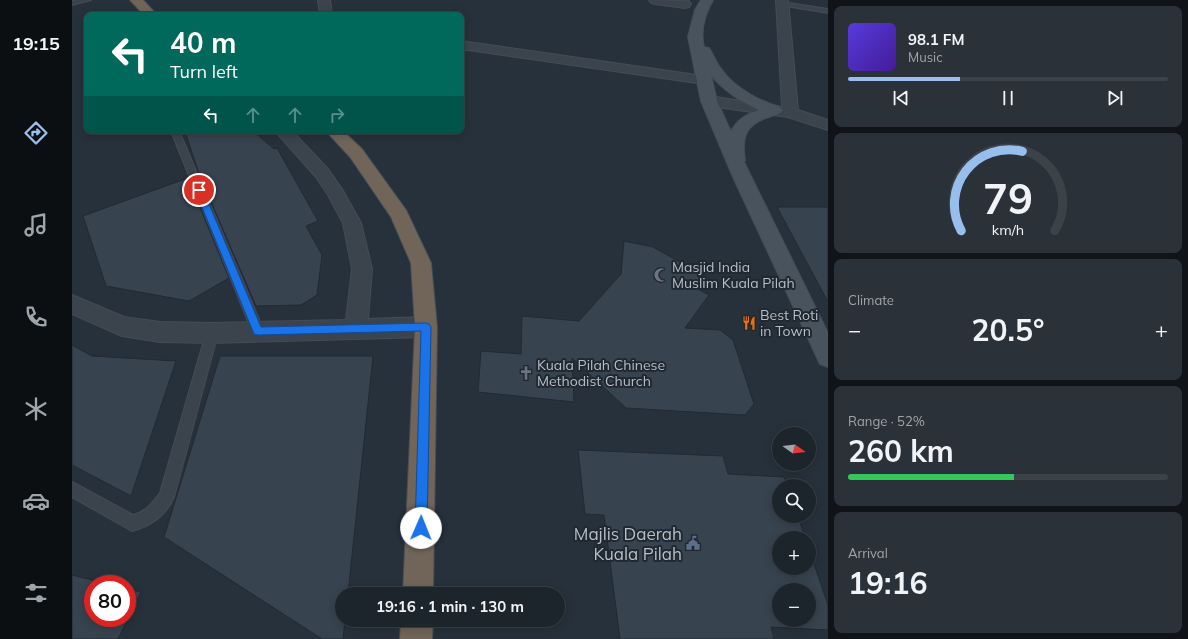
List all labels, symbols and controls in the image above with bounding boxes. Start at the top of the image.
text: 40 m [170,25,236,60]
icon: left [104,28,156,80]
text: 98.1 FM [908,30,964,49]
text: 19:15 [12,32,60,55]
text: Music [908,49,943,65]
text: Turn left [170,60,238,83]
icon: previous [890,87,912,109]
icon: pause [997,87,1019,109]
icon: next [1104,87,1126,109]
icon: left [200,104,222,126]
icon: ahead [242,104,264,126]
icon: ahead [284,104,306,126]
icon: right [326,104,348,126]
icon: directions [22,119,50,147]
text: 79 [983,172,1033,224]
pin [182,173,216,207]
icon: arrive [188,179,210,201]
icon: music [22,211,50,239]
text: km/h [992,220,1024,238]
place label: Masjid India Muslim Kuala Pilah [672,258,795,292]
mosque icon: Masjid India Muslim Kuala Pilah [653,267,669,283]
text: Climate [848,292,894,308]
icon: phone [22,303,50,331]
place label: Best Roti in Town [760,306,818,340]
text: 20.5° [972,311,1044,349]
restaurant icon: Best Roti in Town [741,315,757,331]
text: − [848,316,861,344]
text: + [1155,316,1168,344]
place label: Kuala Pilah Chinese Methodist Church [537,356,665,390]
church icon: Kuala Pilah Chinese Methodist Church [518,365,534,381]
icon: climate [22,395,50,423]
text: Range · 52% [848,413,925,429]
north arrow [772,427,816,471]
map controls [772,427,816,627]
text: 260 km [848,432,954,470]
button: search [772,479,816,523]
icon: car [22,487,50,515]
position arrow [400,507,442,549]
place label: Majlis Daerah Kuala Pilah [574,523,682,564]
button: + [772,531,816,575]
public building icon: Majlis Daerah Kuala Pilah [685,535,701,551]
text: Arrival [848,545,888,561]
text: 19:16 [848,564,927,602]
speed limit sign: 80 [84,575,136,627]
icon: filters [22,579,50,607]
button: − [772,583,816,627]
text: 19:16 · 1 min · 130 m [376,597,524,616]

